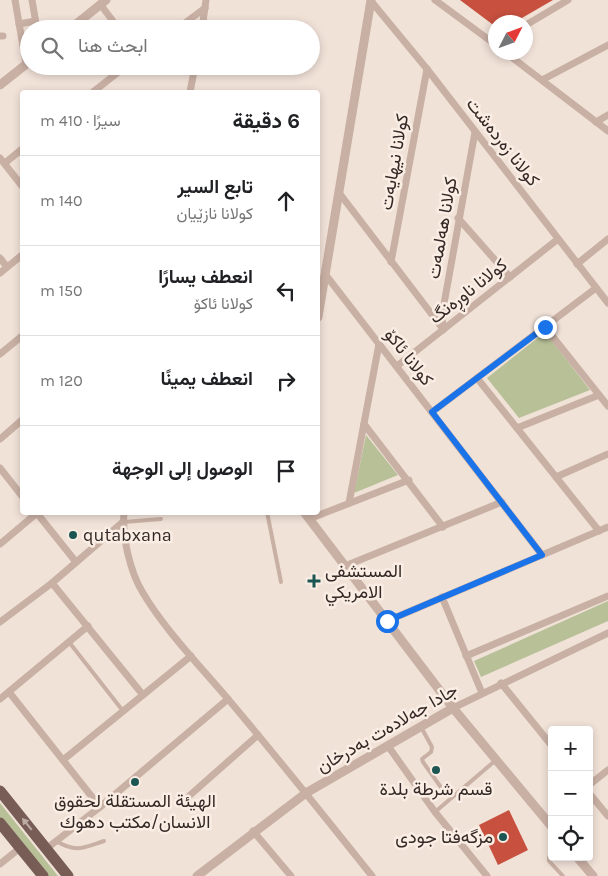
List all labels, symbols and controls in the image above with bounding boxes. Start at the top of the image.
north arrow [488,15,533,60]
search box [20,20,320,75]
icon: search [38,34,66,62]
text: ابحث هنا [78,35,148,57]
street label: کولانا زەردەشت [462,93,544,191]
text: 6 دقيقة [232,109,300,133]
text: سيرًا · 410 m [40,111,121,130]
street label: کولانا نیهایەت [375,112,413,212]
street label: کولانا هەلمەت [422,175,462,281]
text: تابع السير [177,176,253,198]
icon: ahead [272,187,300,215]
text: 140 m [40,191,83,210]
text: کولانا نازێیان [177,204,253,223]
street label: کولانا ناوڕەنگ [424,254,513,331]
text: انعطف يسارًا [158,266,253,288]
icon: left [272,277,300,305]
text: 150 m [40,281,83,300]
text: کولانا ئاکۆ [194,294,253,313]
route end [534,316,557,339]
street label: کولانا ئاکۆ [380,324,438,390]
icon: right [272,367,300,395]
text: انعطف يمينًا [161,368,253,390]
text: 120 m [40,371,83,390]
icon: arrive [272,457,300,485]
text: الوصول إلى الوجهة [112,458,253,480]
place label: qutabxana [83,524,172,546]
marker: qutabxana [67,529,79,541]
place label: المستشفى الامريكي [325,560,402,607]
marker: المستشفى الامريكي [307,574,321,588]
route start [376,610,399,633]
street label: جادا جەلادەت بەدرخان [312,679,462,777]
map controls [548,726,593,861]
button: + [548,726,593,771]
marker: قسم شرطة بلدة [430,764,442,776]
button: − [548,771,593,816]
marker: الهيئة المستقلة لحقوق الانسان/مكتب دهوك [129,776,141,788]
place label: قسم شرطة بلدة [379,778,493,801]
place label: الهيئة المستقلة لحقوق الانسان/مكتب دهوك [54,790,216,833]
button: locate [548,816,593,861]
one-way arrow [21,818,32,831]
place label: مزگەفتا جودی [395,826,493,848]
marker: مزگەفتا جودی [497,831,509,843]

